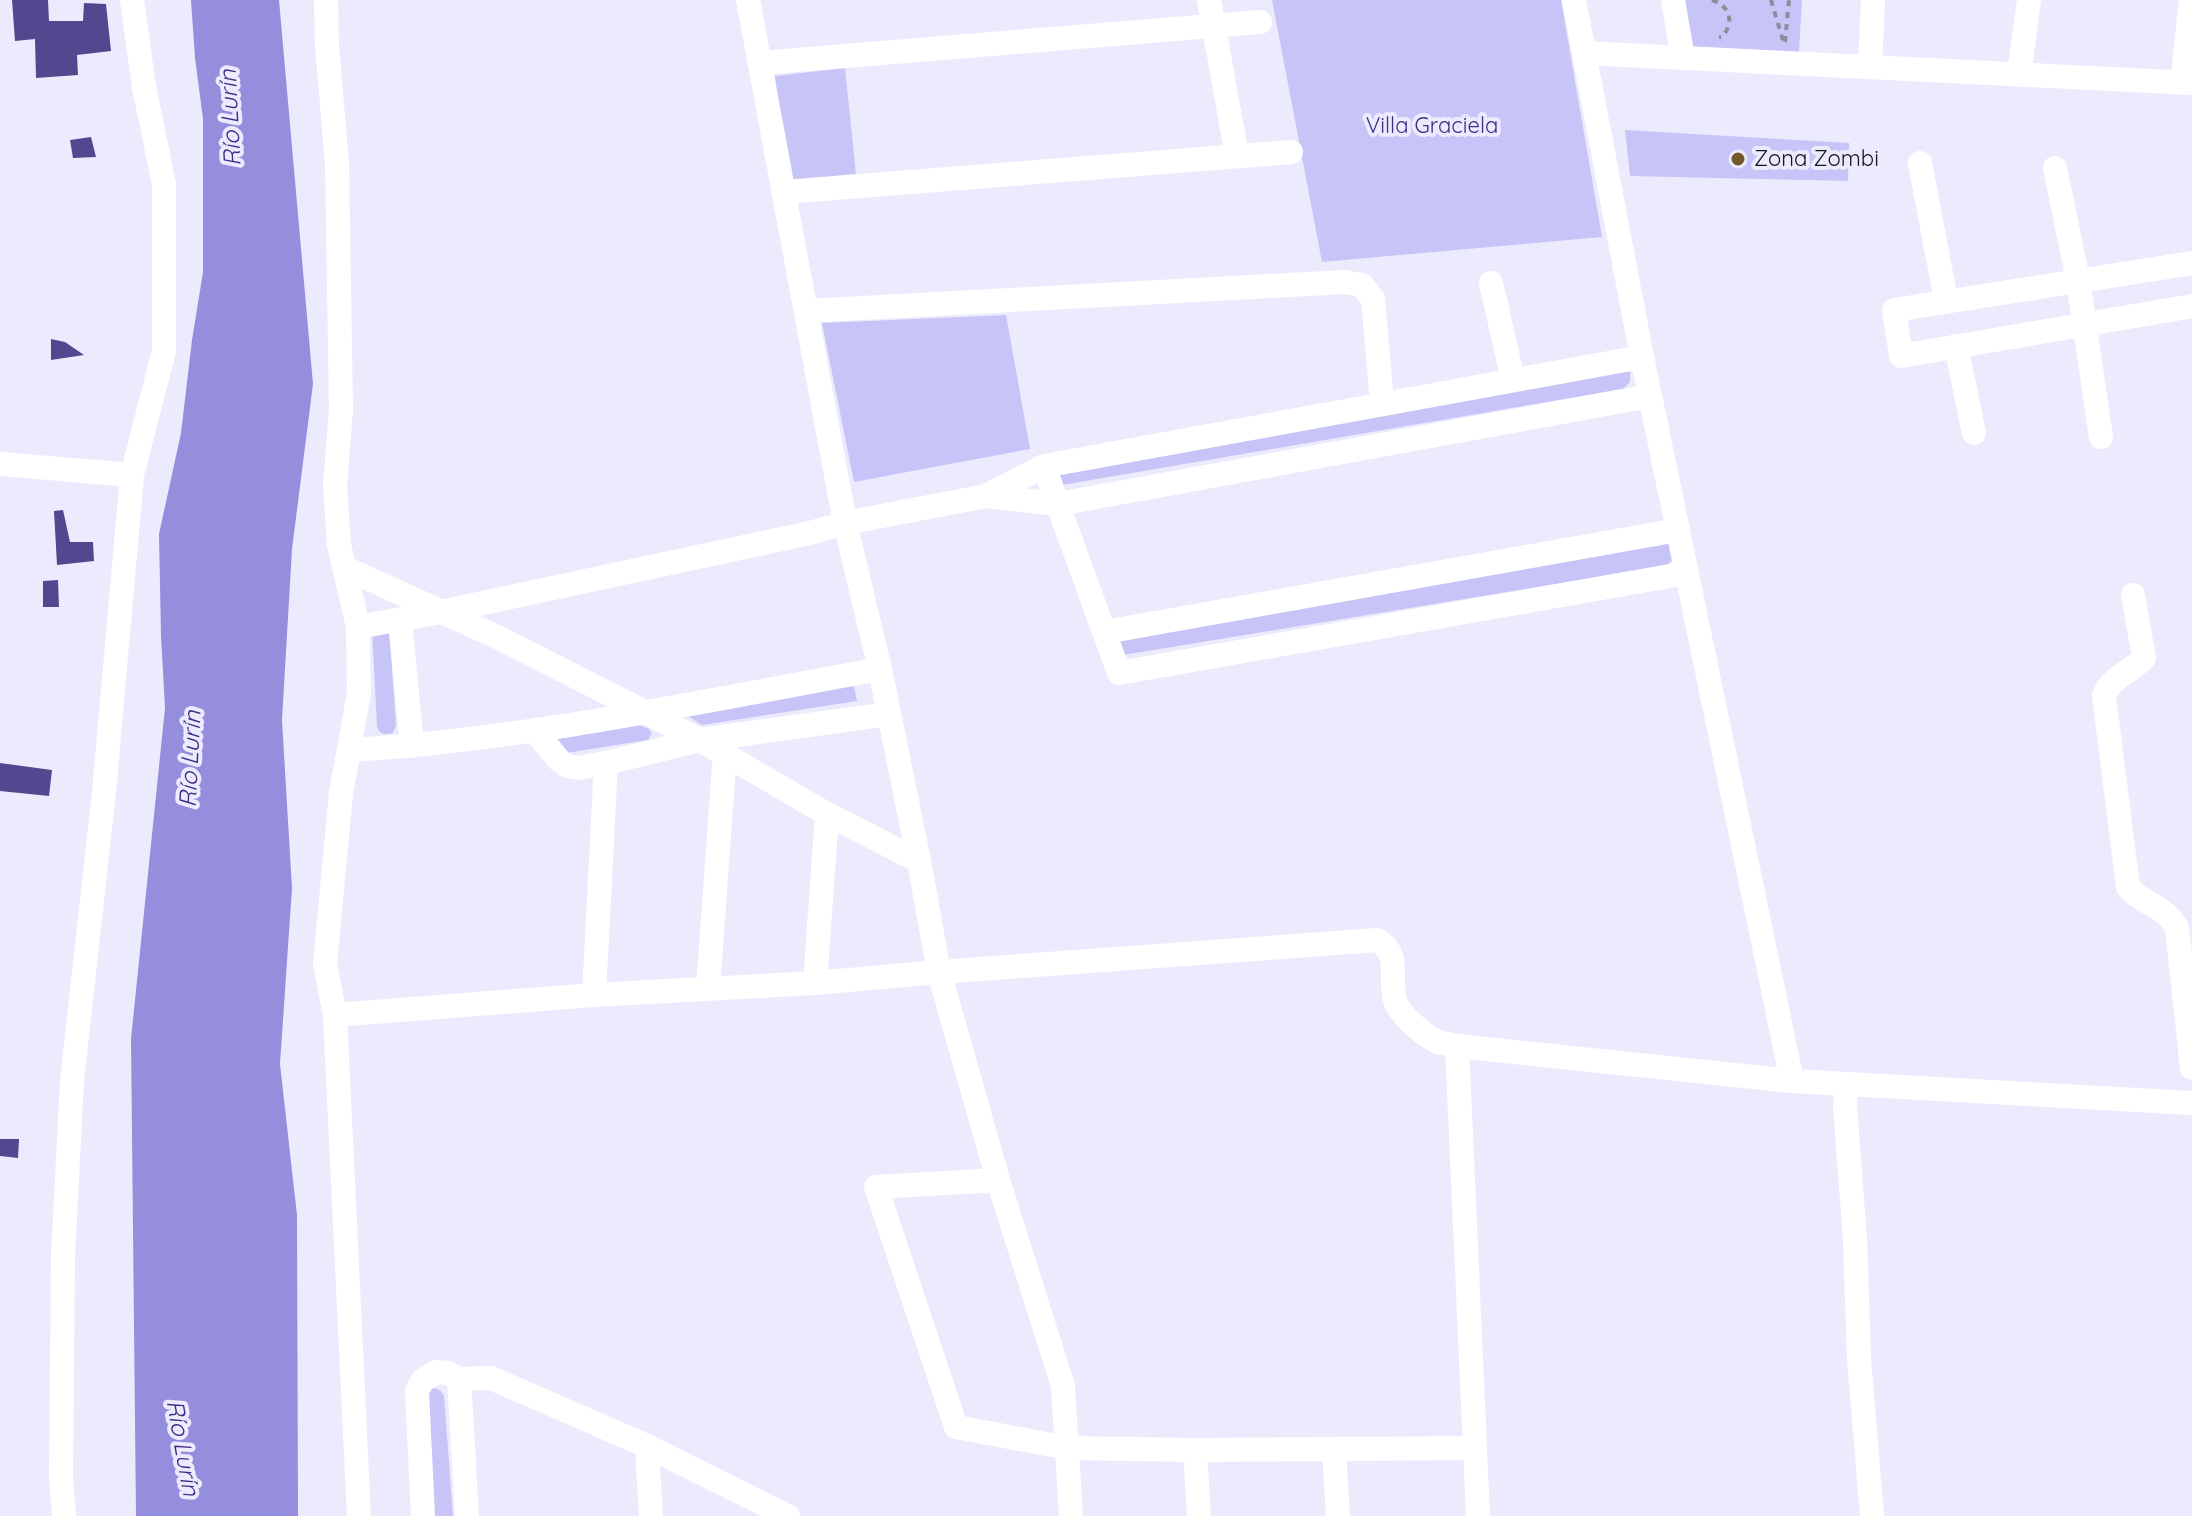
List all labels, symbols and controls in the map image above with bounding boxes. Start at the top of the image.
water label: Río Lurín [214,69,248,167]
park label: Villa Graciela [1366,113,1498,139]
place label: Zona Zombi [1754,146,1879,172]
marker: Zona Zombi [1729,150,1747,168]
water label: Río Lurín [174,710,208,808]
water label: Río Lurín [159,1398,205,1498]

